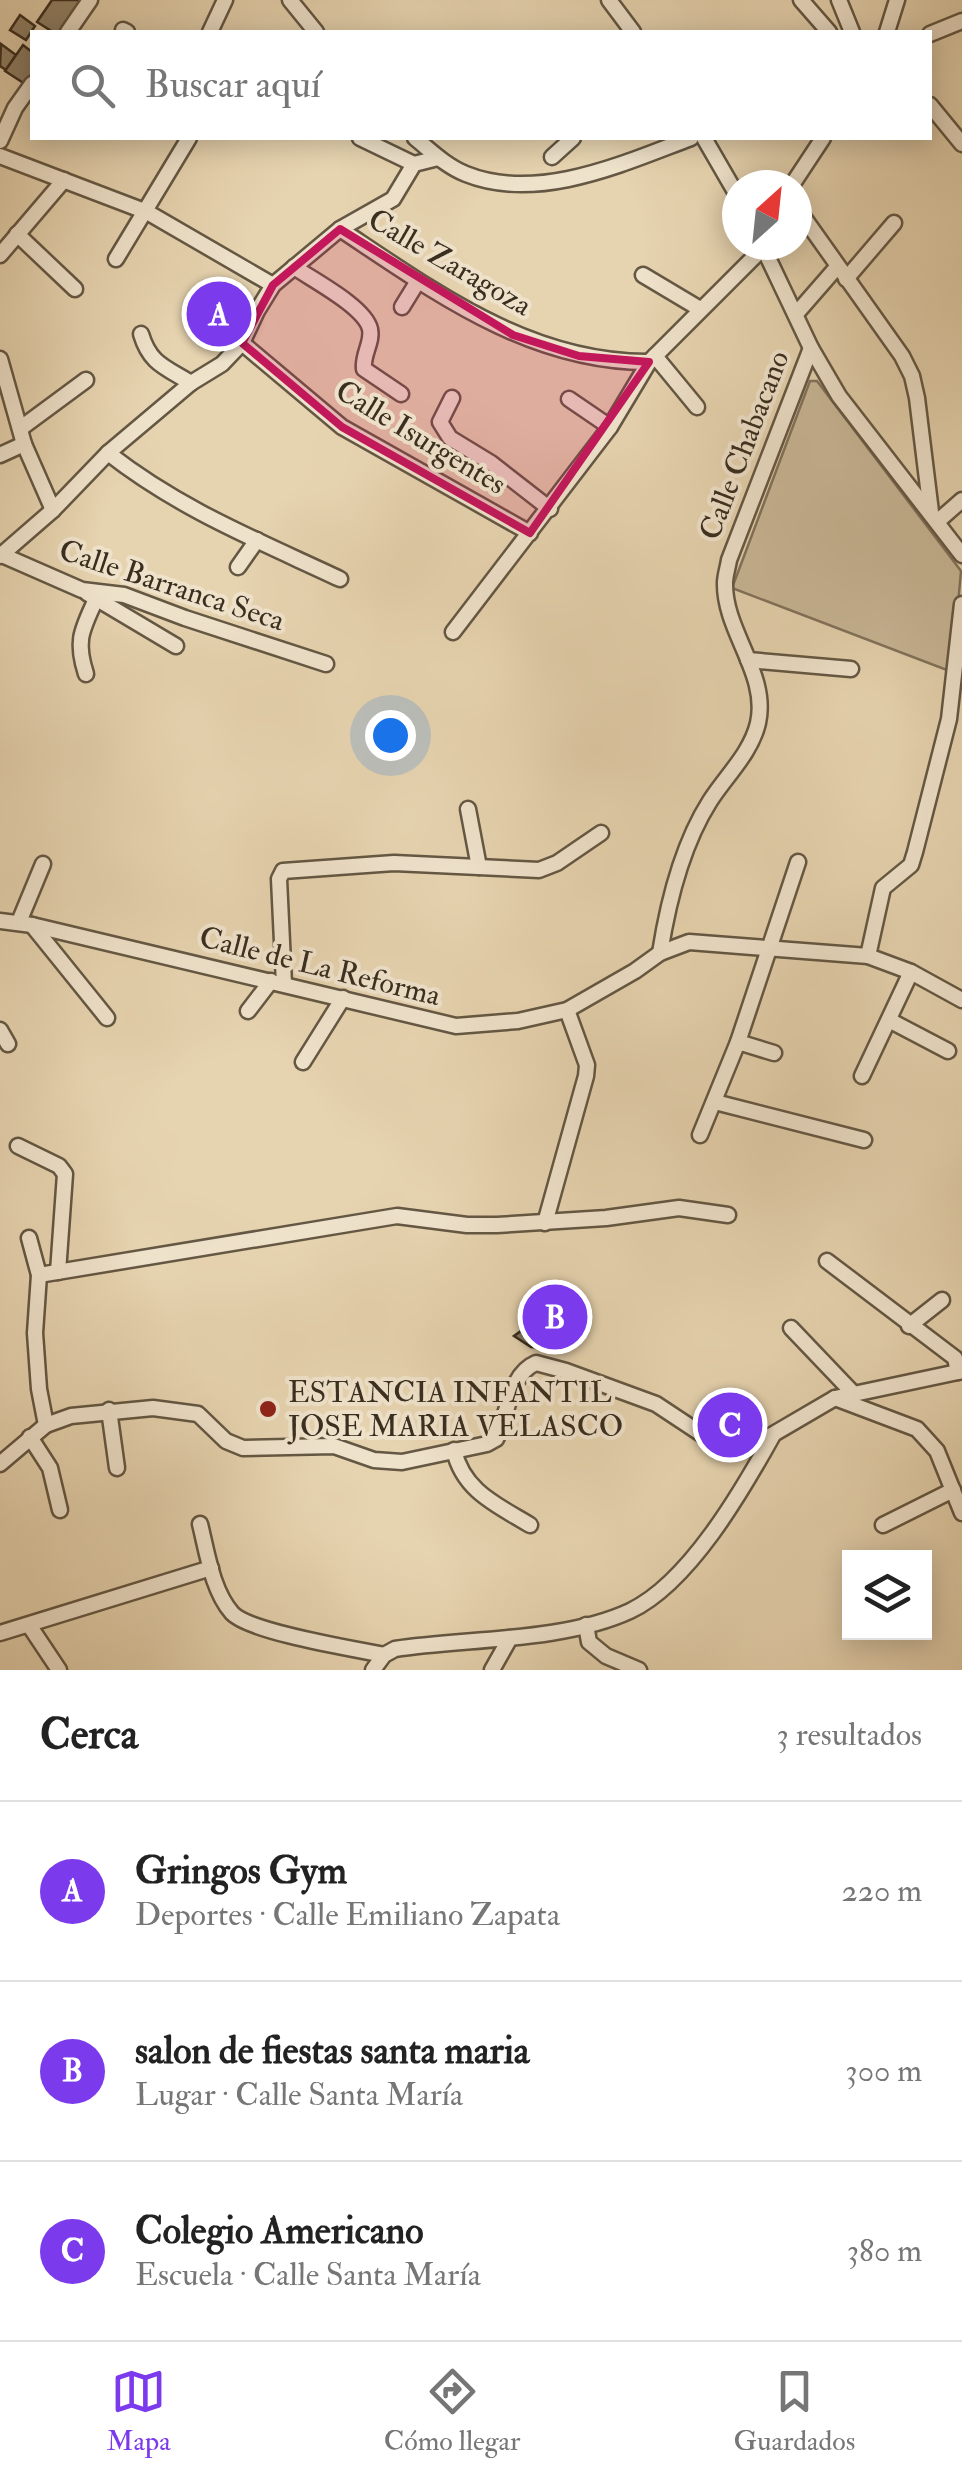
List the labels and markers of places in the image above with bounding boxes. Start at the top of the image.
pin: A [186,276,252,352]
pin: B [522,1280,588,1354]
place label: ESTANCIA INFANTIL JOSE MARIA VELASCO [287,1374,623,1445]
pin: C [698,1388,762,1462]
marker: ESTANCIA INFANTIL JOSE MARIA VELASCO [257,1398,279,1420]

